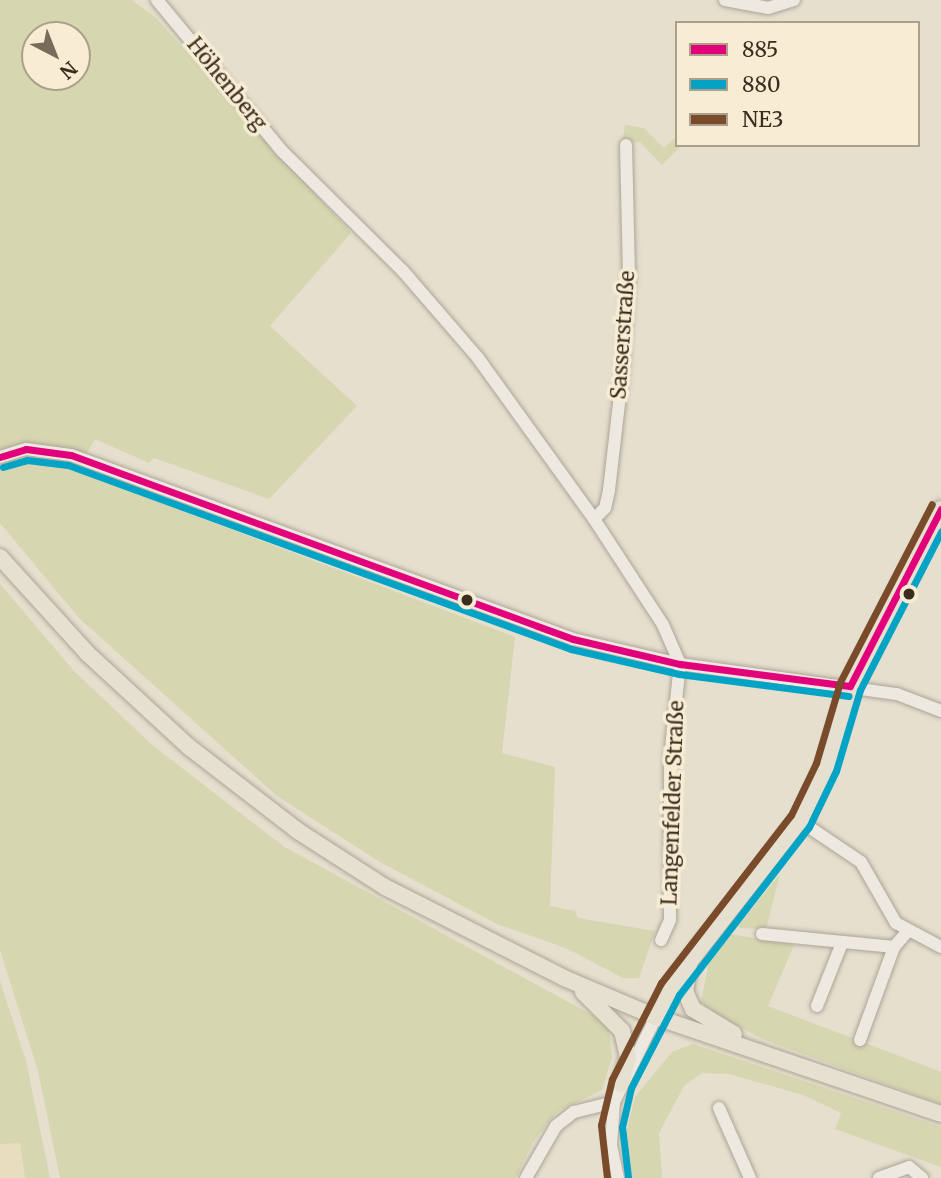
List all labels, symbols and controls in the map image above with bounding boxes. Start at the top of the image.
north arrow [21,21,91,91]
legend [675,21,920,147]
street label: Höhenberg [182,32,272,136]
text: 885 [742,36,778,63]
text: N [55,56,82,84]
text: 880 [742,71,780,98]
text: NE3 [742,106,783,133]
street label: Sasserstraße [606,270,640,400]
unlabelled marker [902,587,916,601]
unlabelled marker [460,593,474,607]
street label: Langenfelder Straße [657,700,689,906]

